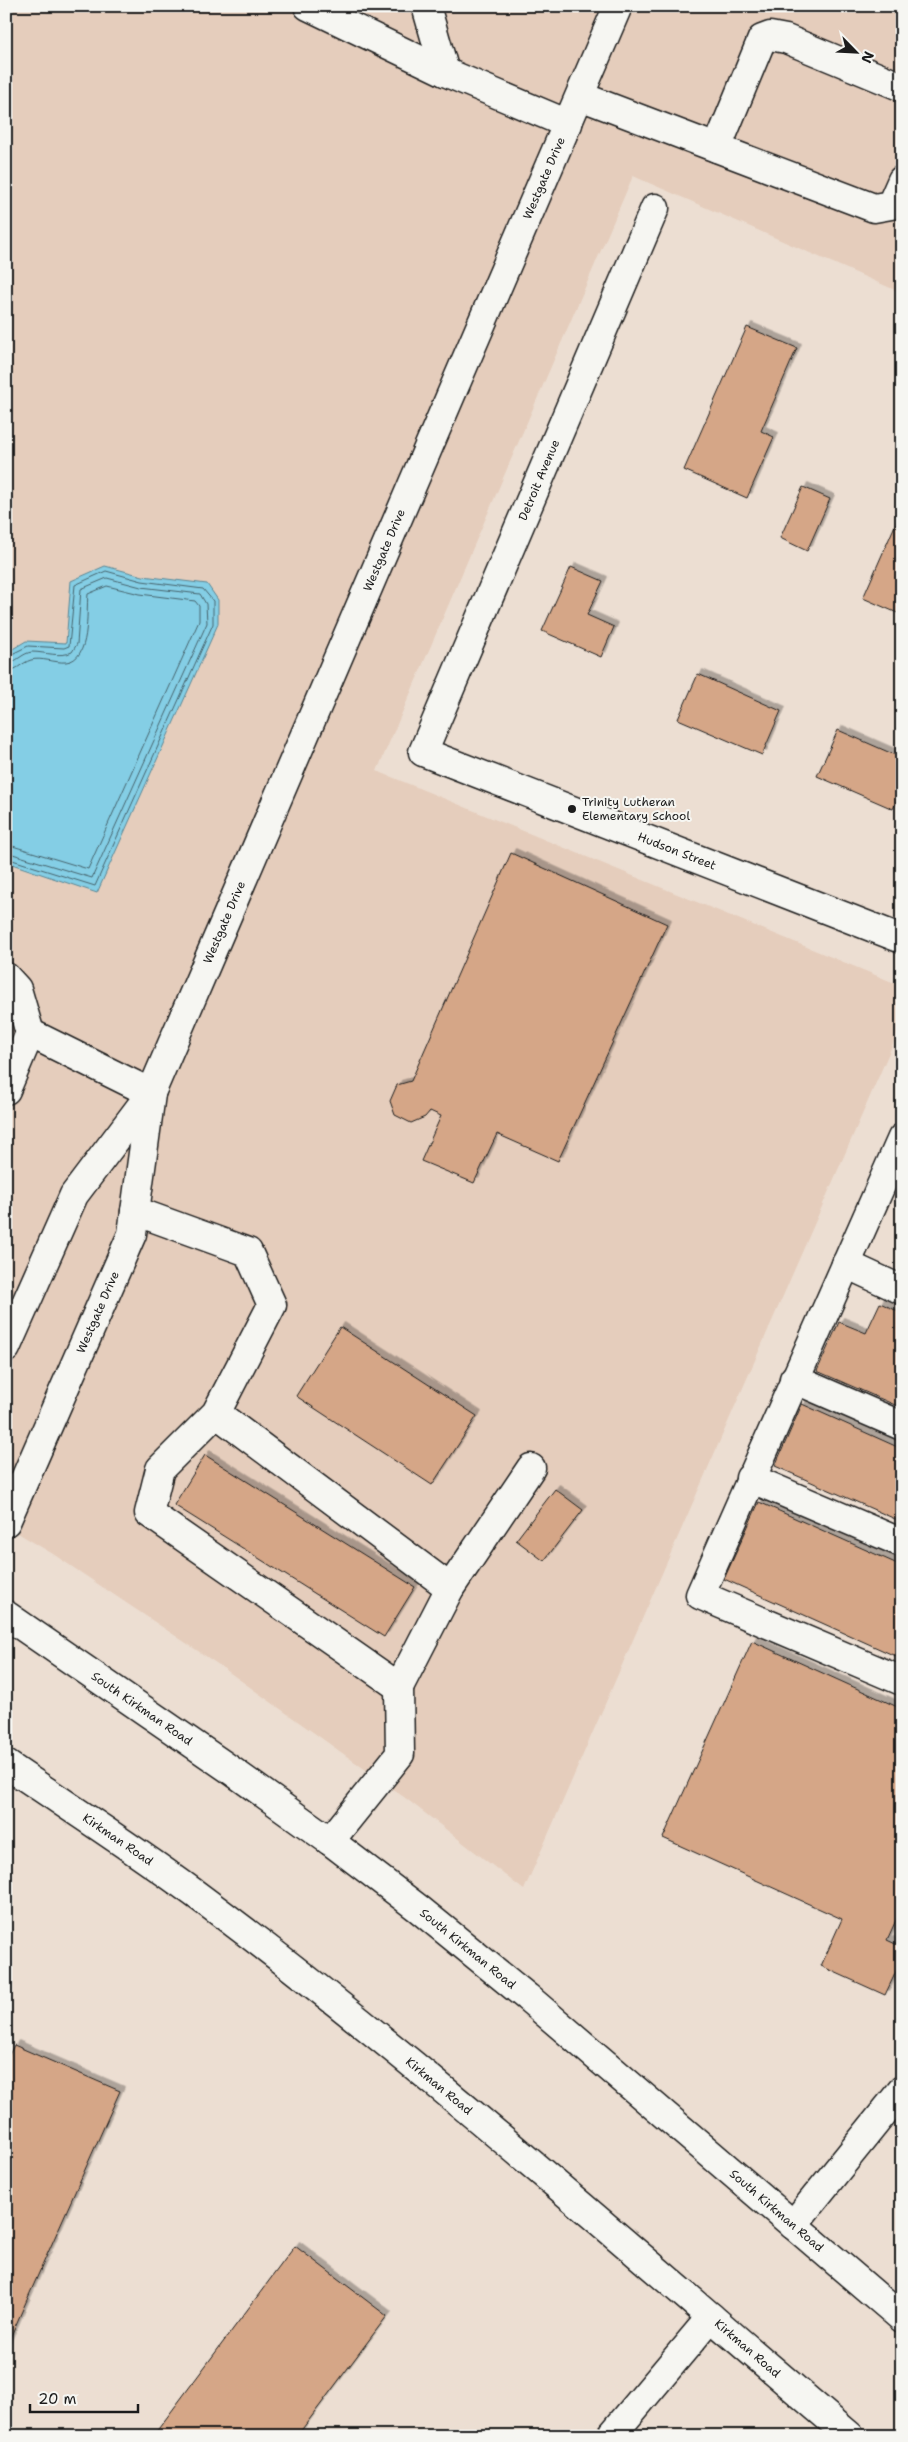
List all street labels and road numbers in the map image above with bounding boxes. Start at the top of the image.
street label: Westgate Drive [519,134,569,222]
street label: Detroit Avenue [515,437,563,523]
street label: Westgate Drive [359,506,409,594]
street label: Hudson Street [635,829,718,874]
street label: Westgate Drive [200,878,249,966]
street label: Westgate Drive [73,1268,123,1356]
street label: South Kirkman Road [88,1668,196,1749]
street label: Kirkman Road [80,1810,157,1869]
street label: South Kirkman Road [416,1905,519,1993]
street label: Kirkman Road [402,2054,476,2119]
street label: South Kirkman Road [726,2166,828,2256]
street label: Kirkman Road [711,2316,784,2381]

